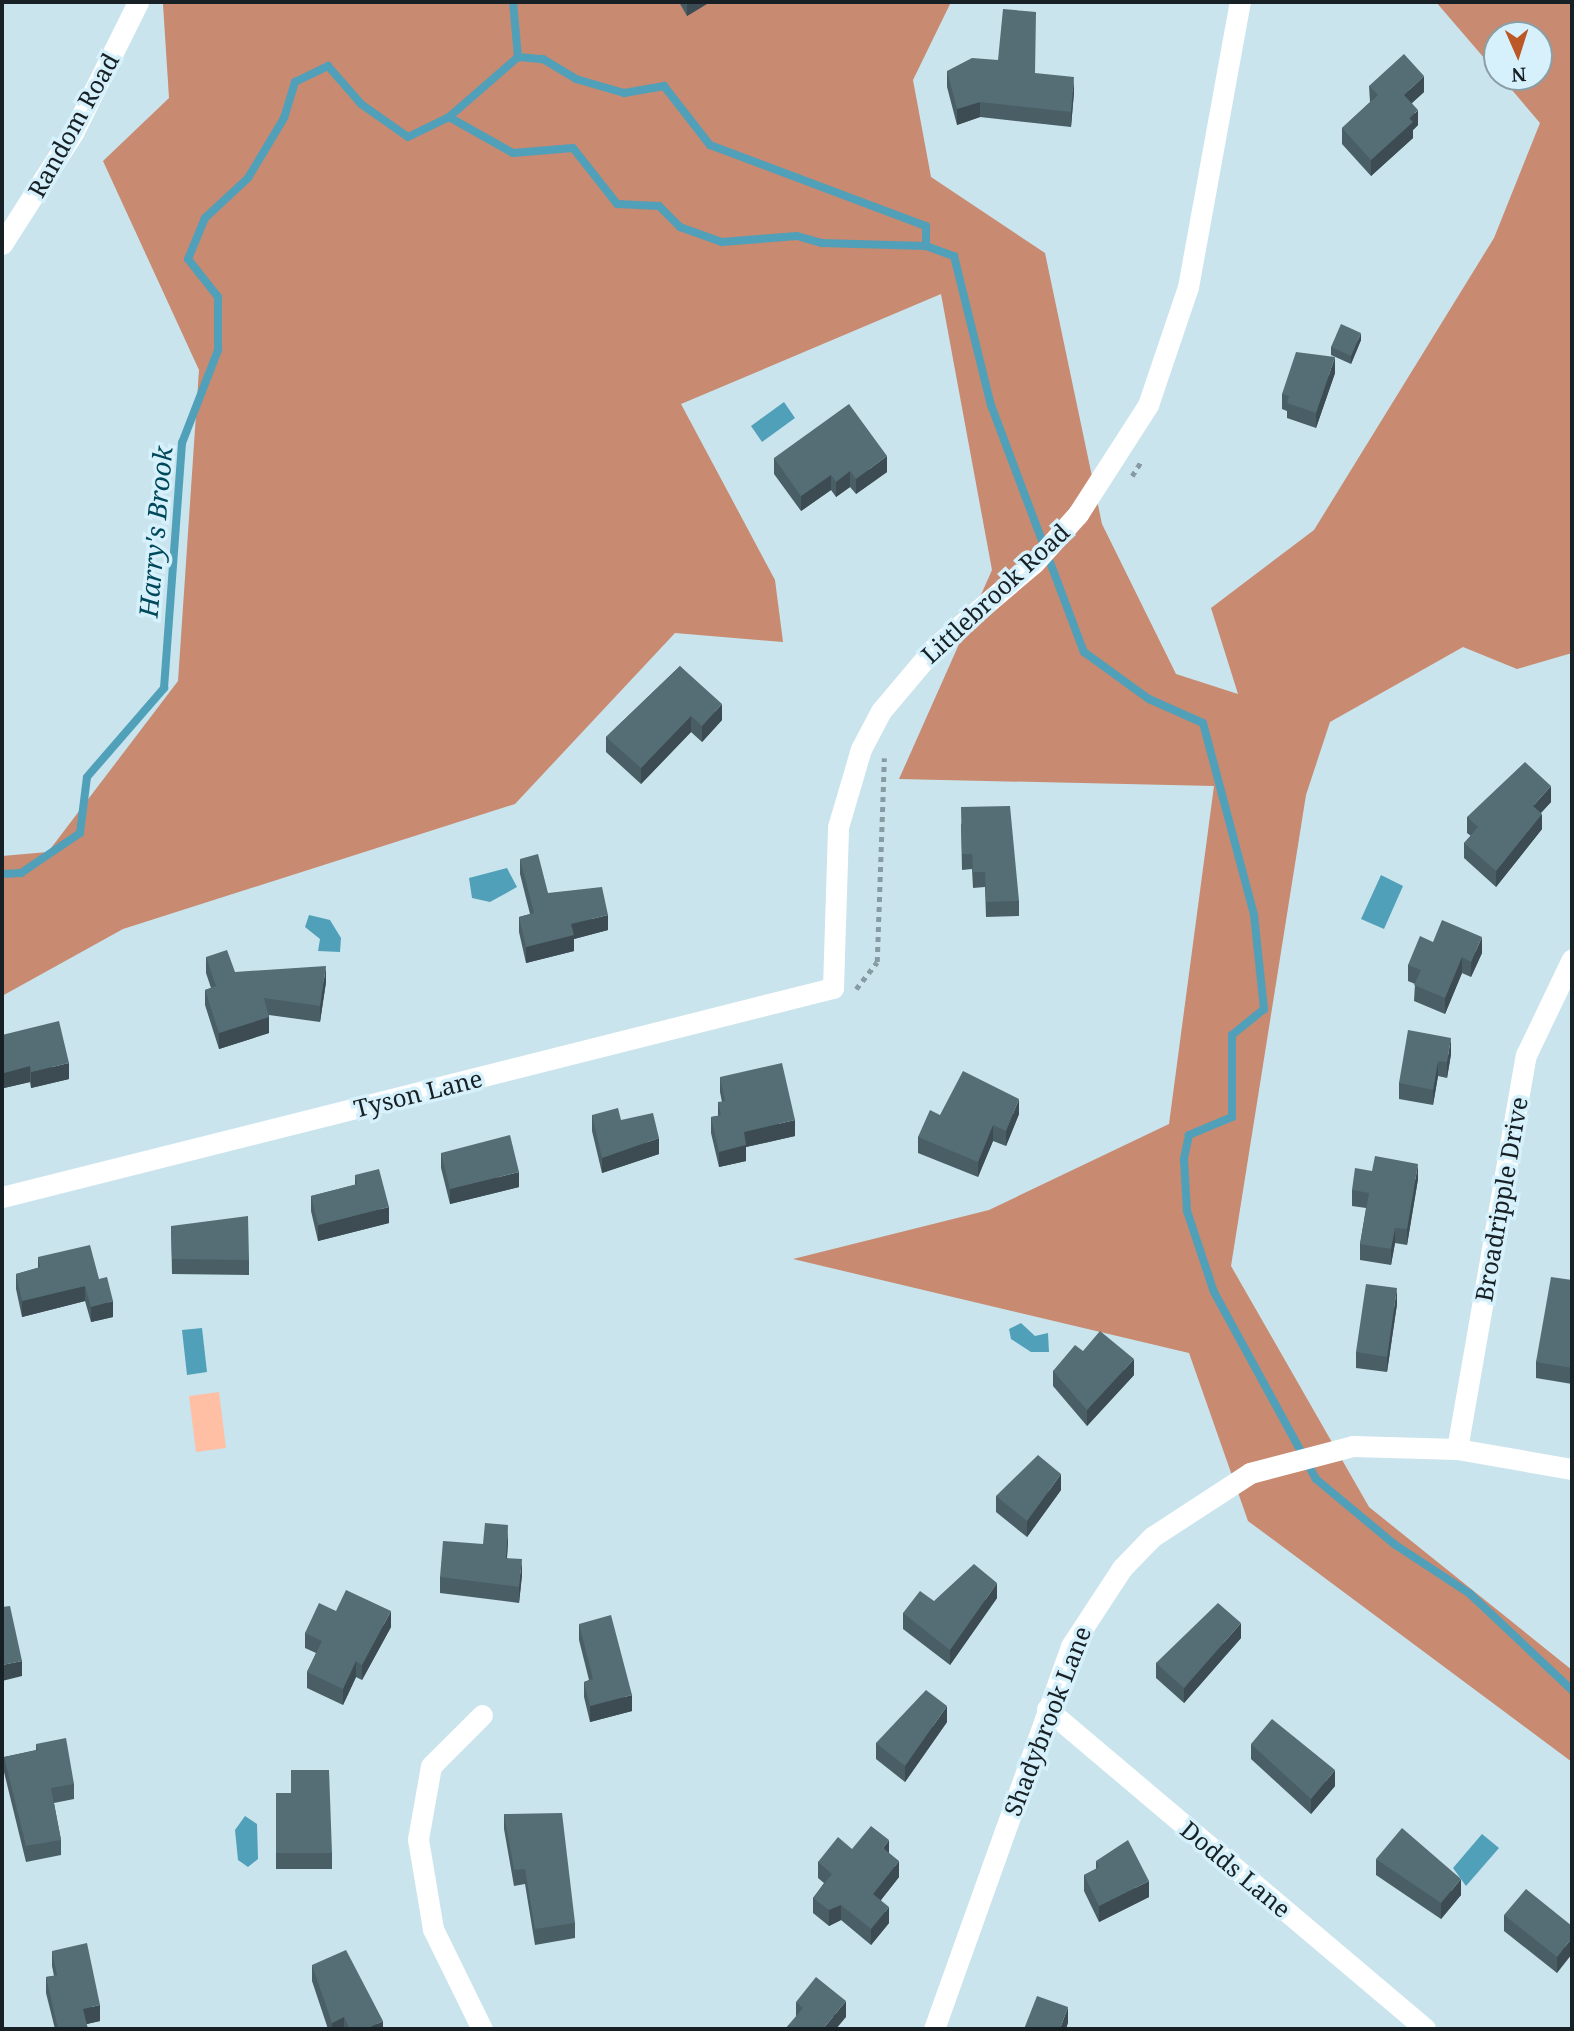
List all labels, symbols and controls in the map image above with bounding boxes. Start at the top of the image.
north arrow [1483,21,1553,91]
street label: Random Road [22,48,124,202]
text: N [1511,62,1527,88]
water label: Harry's Brook [133,445,179,619]
street label: Littlebrook Road [915,517,1075,669]
street label: Tyson Lane [351,1063,485,1123]
street label: Broadripple Drive [1469,1094,1533,1304]
street label: Shadybrook Lane [998,1622,1096,1820]
street label: Dodds Lane [1175,1815,1297,1923]

